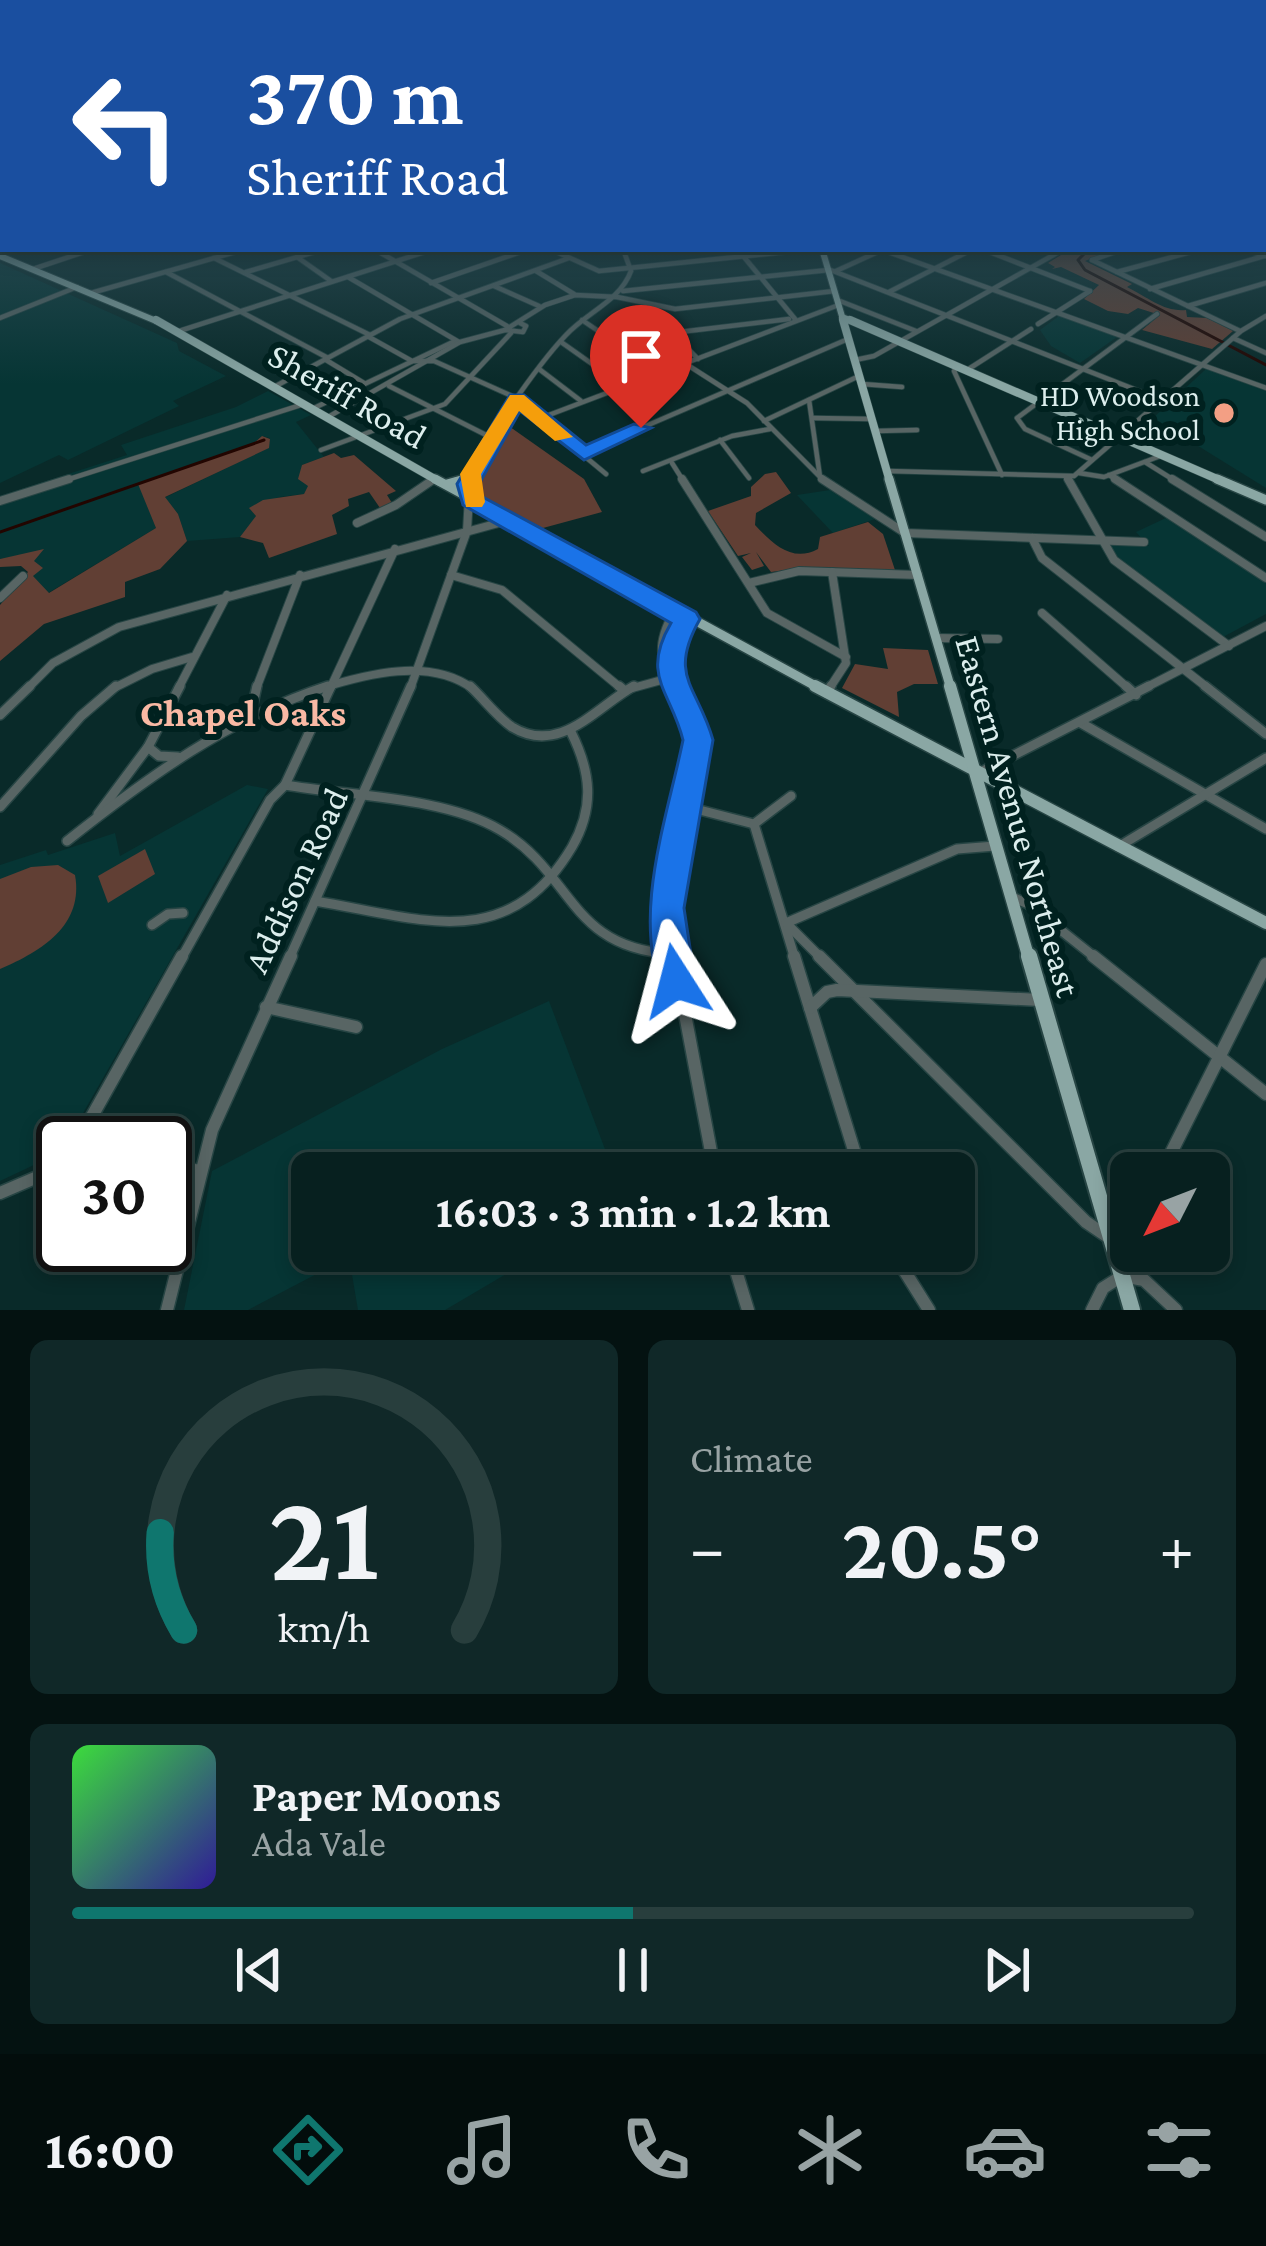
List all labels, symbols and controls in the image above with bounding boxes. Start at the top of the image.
icon: left [48,48,204,204]
text: 370 m [246,49,464,142]
text: Sheriff Road [246,147,509,207]
pin [590,305,692,428]
icon: arrive [608,323,674,389]
street label: Sheriff Road [262,335,433,457]
place label: HD Woodson High School [1040,379,1200,447]
marker: HD Woodson High School [1211,400,1237,426]
street label: Eastern Avenue Northeast [947,631,1089,1002]
district label: Chapel Oaks [140,691,346,734]
street label: Addison Road [236,782,356,979]
position arrow [613,918,739,1044]
speed limit sign: 30 [36,1116,192,1272]
north arrow [1110,1152,1230,1272]
map controls [1110,1152,1230,1272]
text: 16:03 · 3 min · 1.2 km [436,1187,830,1237]
text: Climate [690,1437,813,1480]
text: 21 [269,1467,379,1606]
text: 20.5° [842,1497,1042,1597]
text: − [690,1511,725,1584]
text: + [1159,1511,1194,1584]
text: km/h [278,1604,370,1651]
text: Paper Moons [252,1771,501,1821]
text: Ada Vale [252,1821,386,1864]
icon: previous [226,1937,292,2003]
icon: pause [600,1937,666,2003]
icon: next [974,1937,1040,2003]
icon: directions [266,2108,350,2192]
icon: music [440,2108,524,2192]
icon: phone [614,2108,698,2192]
icon: climate [788,2108,872,2192]
icon: car [963,2108,1047,2192]
icon: filters [1137,2108,1221,2192]
text: 16:00 [45,2120,175,2180]

